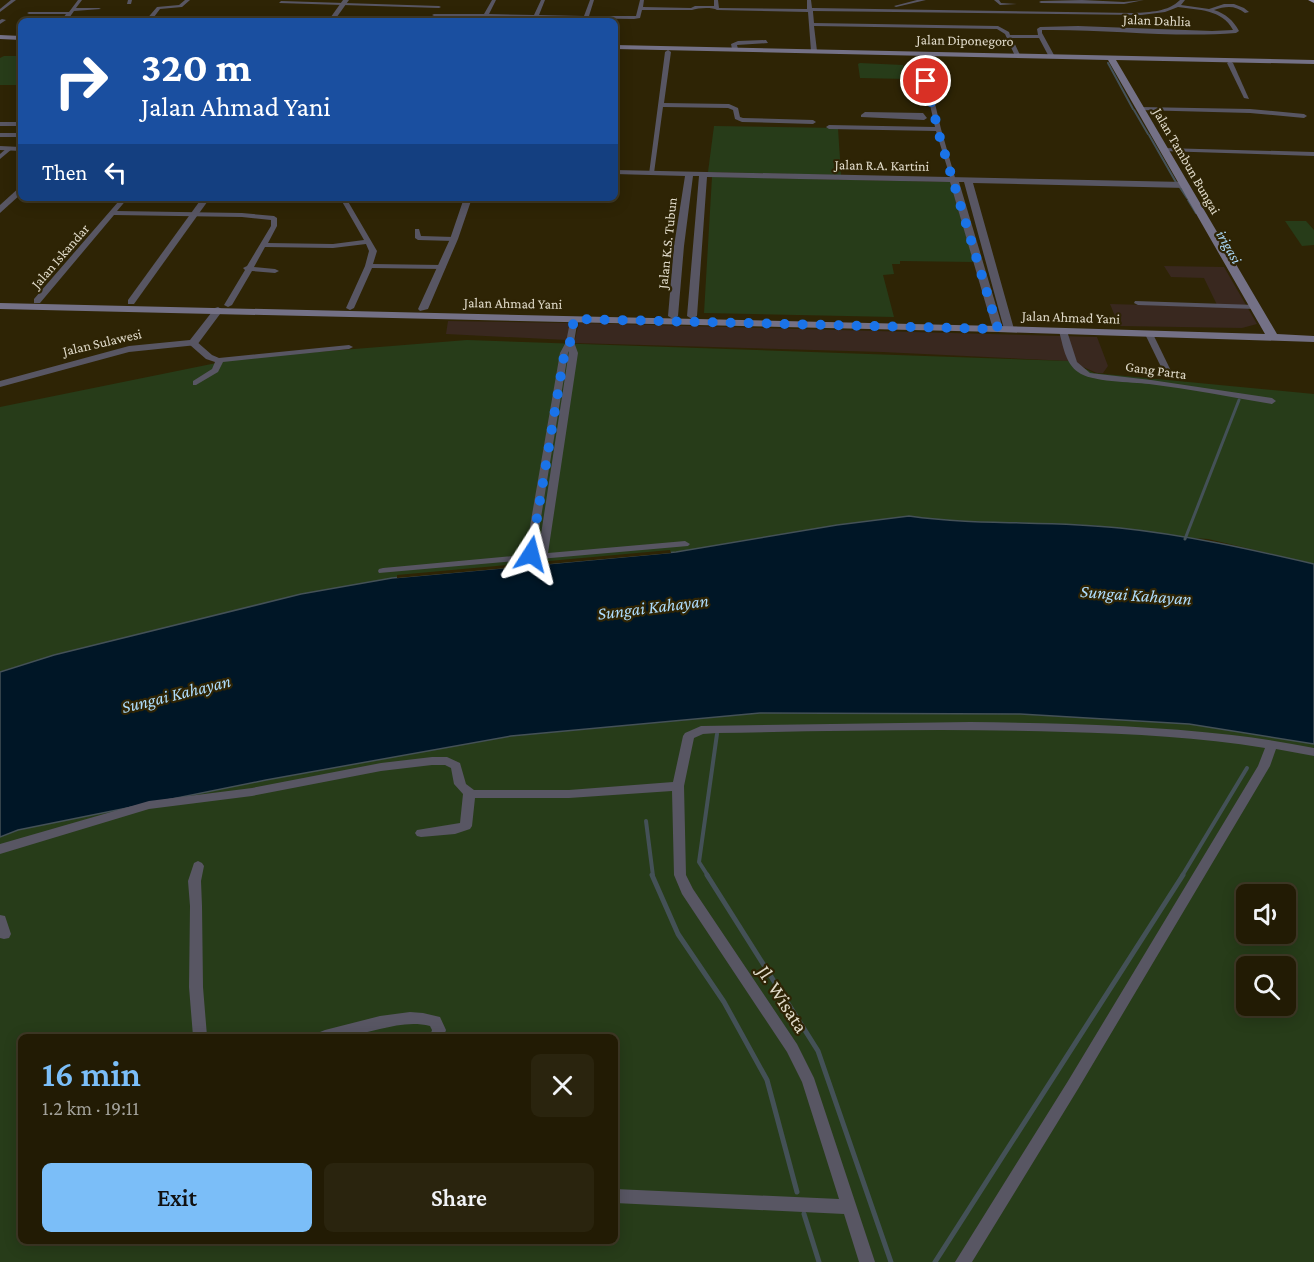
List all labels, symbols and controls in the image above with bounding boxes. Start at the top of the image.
street label: Jalan Dahlia [1121,11,1192,29]
street label: Jalan Diponegoro [914,31,1014,49]
icon: right [42,42,120,120]
text: 320 m [141,43,252,90]
pin [900,55,951,106]
icon: arrive [909,64,942,97]
text: Jalan Ahmad Yani [141,92,331,122]
street label: Jalan Tambun Bungai [1149,103,1224,217]
icon: left [99,156,132,189]
street label: Jalan R.A. Kartini [833,156,930,174]
text: Then [42,160,87,185]
street label: Jalan K.S. Tubun [654,196,680,291]
street label: Jalan Iskandar [26,221,92,293]
water label: irigasi [1212,228,1245,268]
street label: Jalan Ahmad Yani [462,294,563,312]
street label: Jalan Ahmad Yani [1020,307,1121,327]
street label: Jalan Sulawesi [59,325,143,359]
street label: Gang Parta [1124,358,1188,382]
position arrow [499,522,563,586]
water label: Sungai Kahayan [1079,581,1193,609]
water label: Sungai Kahayan [596,590,710,624]
water label: Sungai Kahayan [119,671,233,717]
map controls [1236,884,1296,1016]
button: sound [1236,884,1296,944]
button: search [1236,956,1296,1016]
street label: Jl. Wisata [751,960,813,1037]
text: 16 min [42,1054,141,1094]
button: close [531,1054,594,1117]
text: 1.2 km · 19:11 [42,1097,139,1119]
button: Exit [42,1163,312,1232]
button: Share [324,1163,594,1232]

